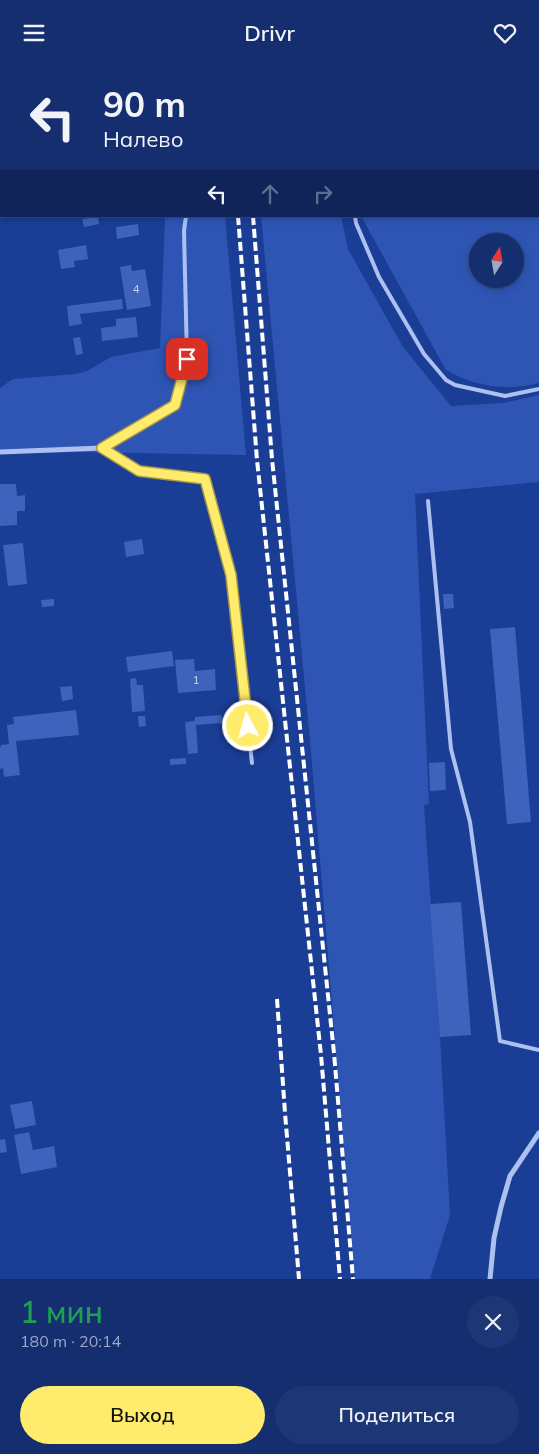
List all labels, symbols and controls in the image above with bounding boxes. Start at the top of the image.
icon: menu [20,19,48,47]
text: Drivr [244,19,295,47]
icon: heart [491,19,519,47]
text: 90 m [103,82,186,126]
icon: left [20,85,85,150]
text: Налево [103,125,183,153]
icon: left [203,180,231,208]
icon: ahead [256,180,284,208]
icon: right [309,180,337,208]
north arrow [469,233,524,287]
map controls [469,233,524,288]
house number: 4 [133,282,140,296]
pin [166,338,208,380]
icon: arrive [173,345,201,373]
house number: 1 [193,673,199,687]
position arrow [221,699,273,751]
text: 1 мин [20,1293,103,1331]
button: close [467,1296,519,1348]
text: 180 m · 20:14 [20,1331,121,1351]
button: Выход [20,1386,265,1444]
button: Поделиться [275,1386,519,1444]

